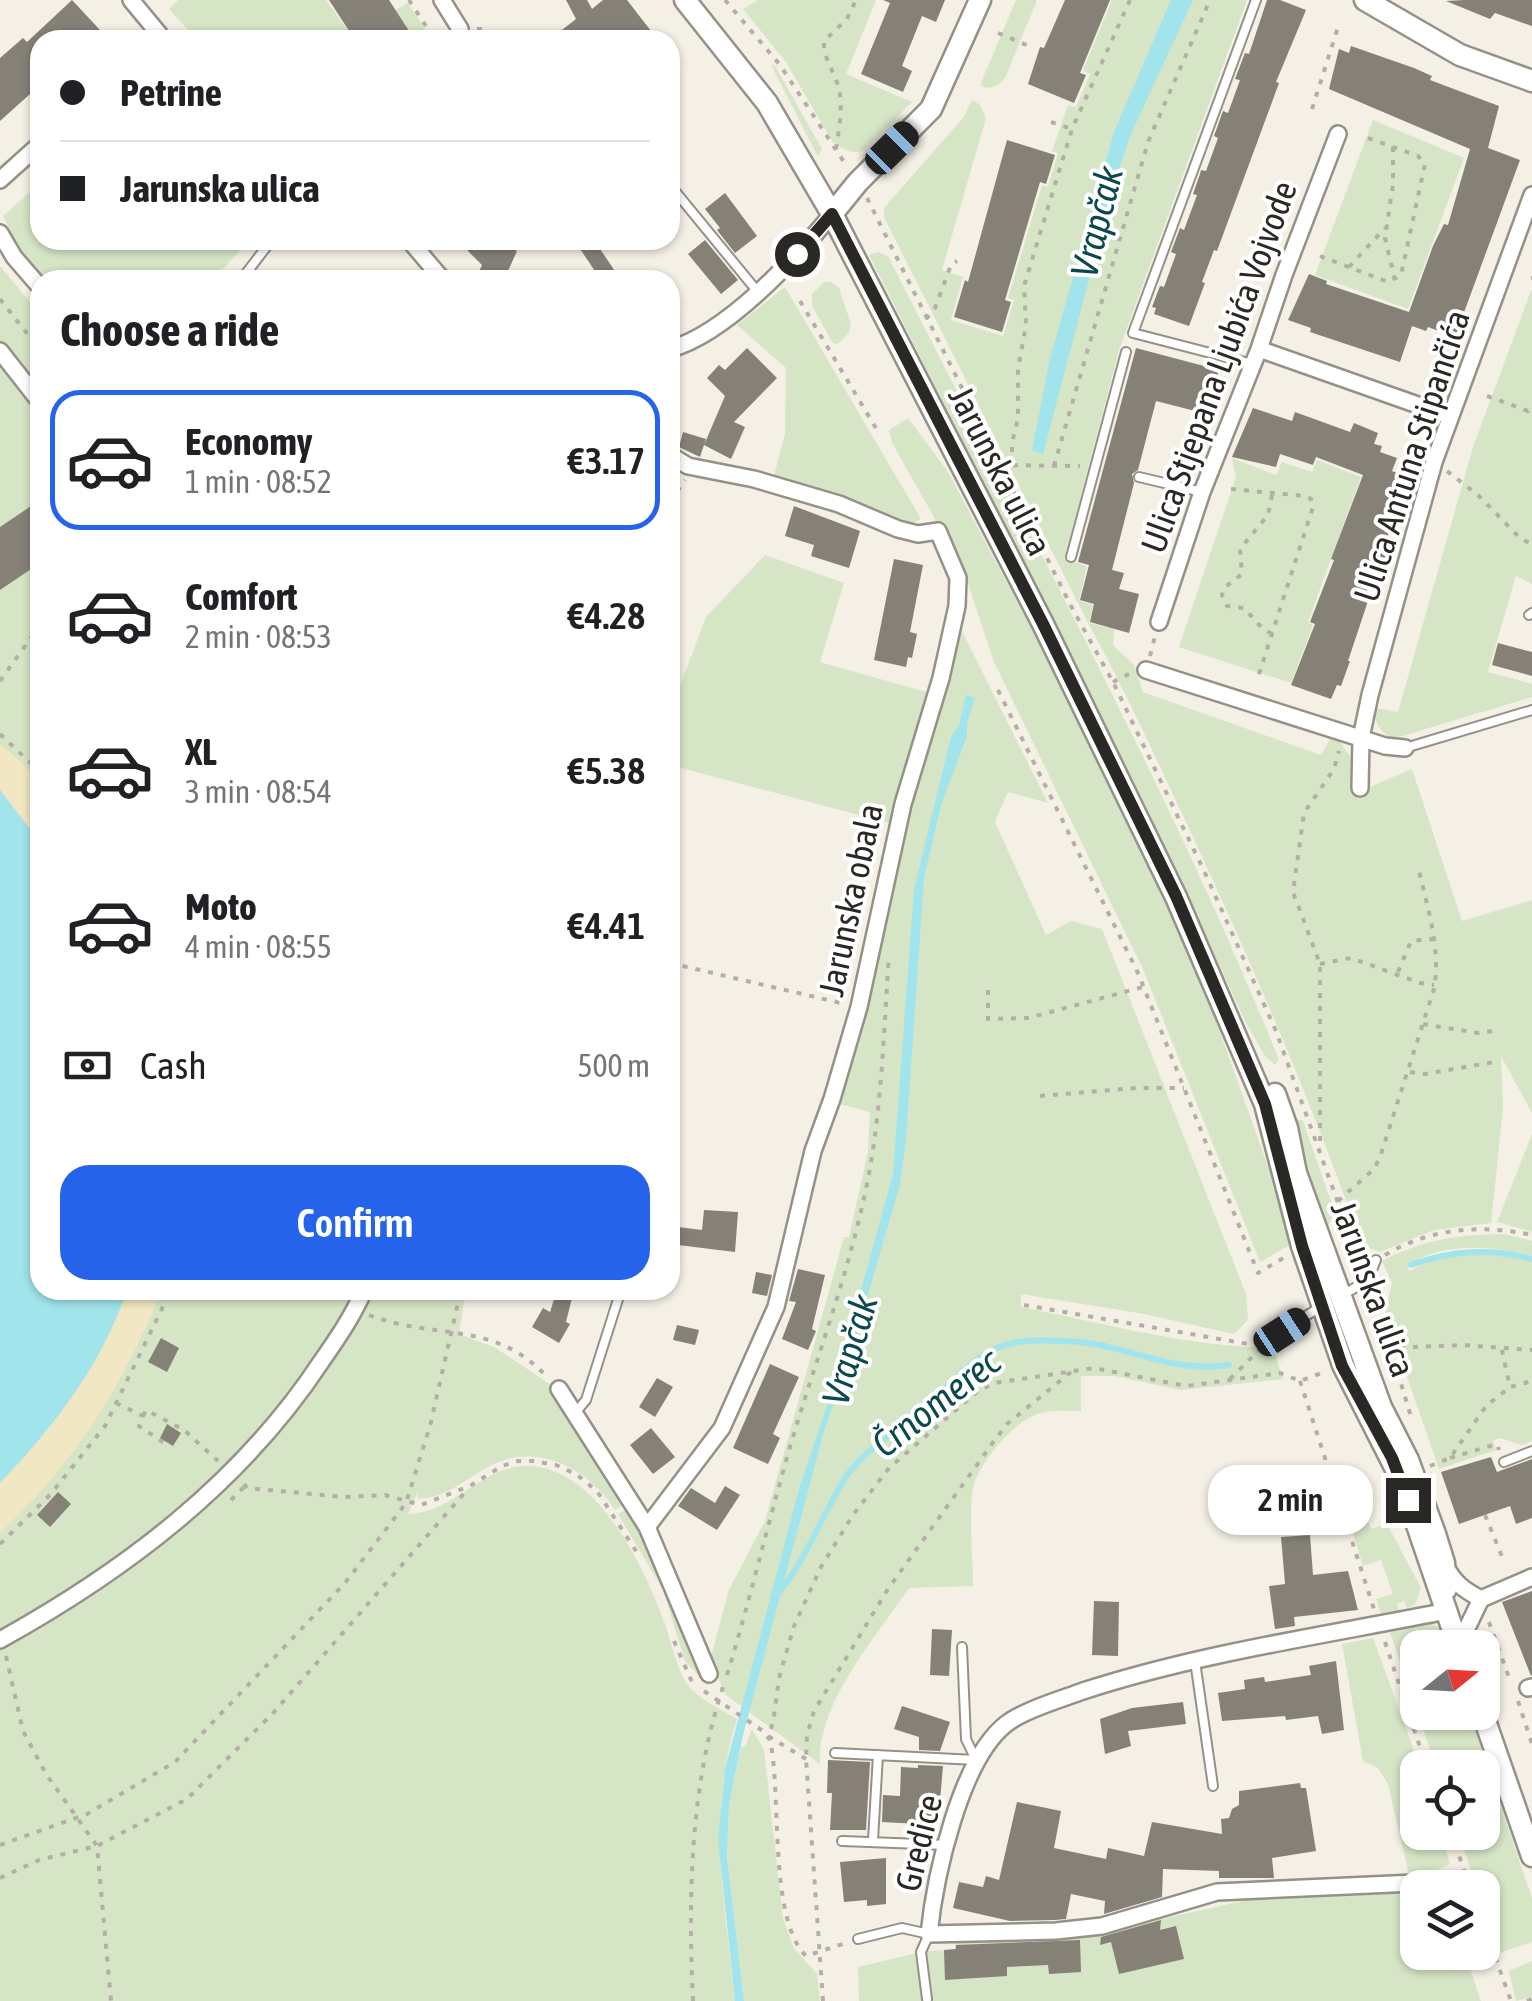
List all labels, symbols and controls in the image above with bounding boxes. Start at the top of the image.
text: Petrine [120,71,222,114]
car [860,116,924,180]
water label: Vrapčak [1062,161,1131,282]
text: Jarunska ulica [120,167,320,210]
street label: Ulica Stjepana Ljubića Vojvode [1132,175,1304,558]
route start [775,232,820,277]
text: Choose a ride [60,304,279,356]
street label: Ulica Antuna Stipančića [1345,305,1477,606]
street label: Jarunska ulica [941,380,1060,562]
icon: car [65,415,155,505]
text: Economy [185,420,312,463]
text: €3.17 [568,439,645,482]
text: 1 min · 08:52 [185,463,332,500]
icon: car [65,570,155,660]
text: Comfort [185,575,297,618]
text: €4.28 [568,594,645,637]
text: 2 min · 08:53 [185,618,332,655]
icon: car [65,725,155,815]
text: XL [185,730,217,773]
text: €5.38 [568,749,645,792]
text: 3 min · 08:54 [185,773,332,810]
street label: Jarunska obala [810,800,890,1000]
icon: car [65,880,155,970]
text: Moto [185,885,257,928]
text: €4.41 [568,904,645,947]
text: 4 min · 08:55 [185,928,332,965]
icon: cash [60,1038,115,1093]
text: Cash [140,1044,207,1087]
text: 500 m [577,1047,650,1084]
button: Confirm [60,1165,650,1280]
street label: Jarunska ulica [1324,1195,1424,1382]
water label: Vrapčak [813,1288,886,1410]
car [1249,1303,1315,1361]
water label: Črnomerec [863,1339,1009,1466]
callout: 2 min [1208,1465,1373,1535]
route end [1386,1478,1431,1523]
text: 2 min [1258,1481,1323,1518]
north arrow [1400,1630,1500,1730]
map controls [1400,1630,1500,1970]
button: locate [1400,1750,1500,1850]
street label: Gredice [887,1790,949,1895]
button: layers [1400,1870,1500,1970]

